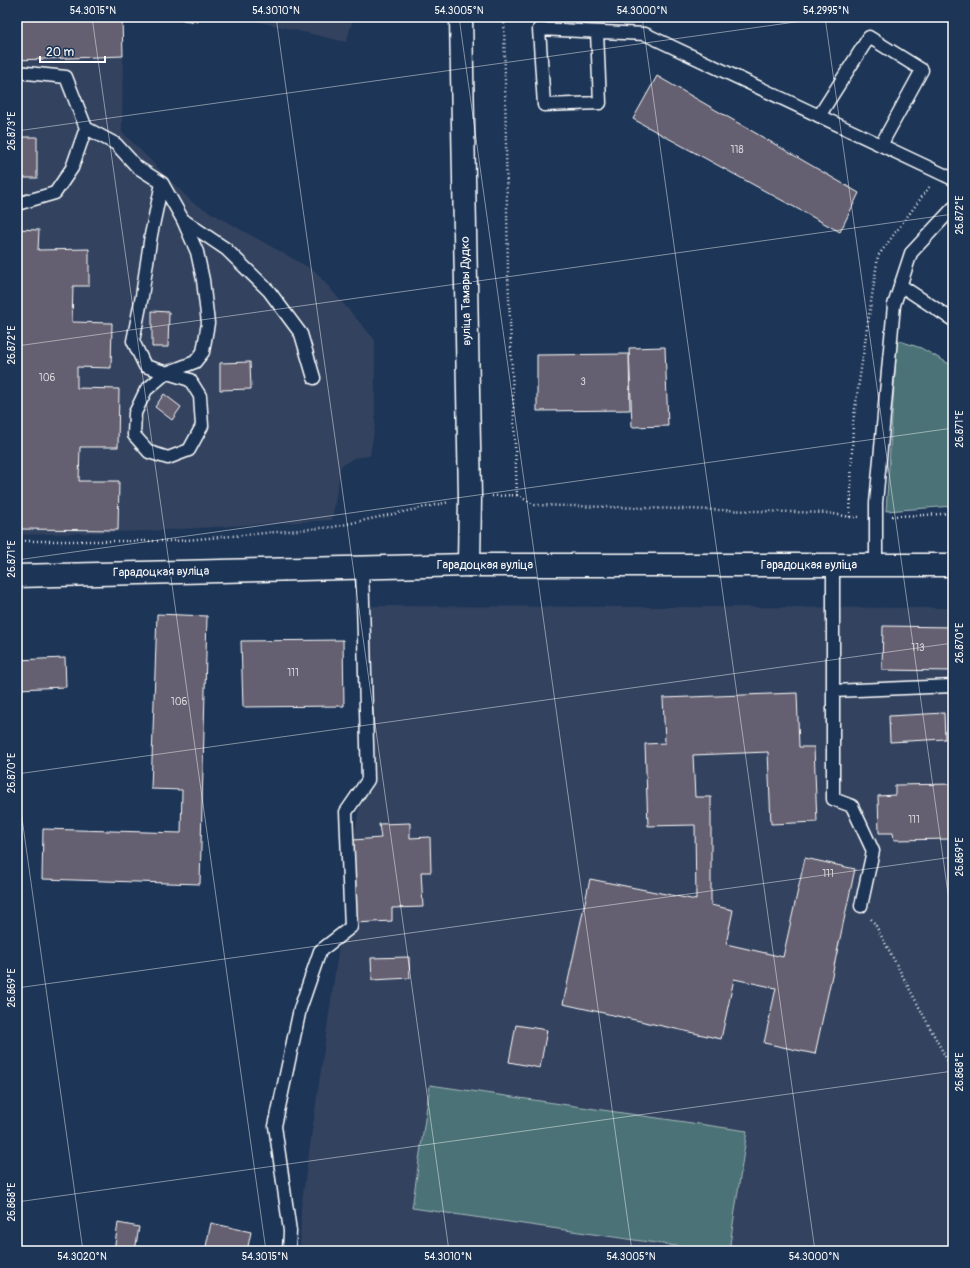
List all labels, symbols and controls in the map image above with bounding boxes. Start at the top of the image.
text: 54.3015°N [70,5,116,17]
text: 54.3010°N [252,5,300,17]
text: 54.3005°N [434,5,484,17]
text: 54.3000°N [617,5,668,17]
text: 54.2995°N [803,5,849,17]
scale bar [40,38,105,64]
text: 20 m [46,45,75,60]
text: 26.873°E [6,111,18,151]
house number: 118 [731,144,743,156]
text: 26.872°E [954,195,966,235]
street label: вуліца Тамары Дудко [458,236,474,346]
text: 26.872°E [6,325,18,365]
house number: 106 [39,372,55,384]
house number: 3 [580,376,586,388]
text: 26.871°E [954,410,966,448]
text: 26.871°E [6,540,18,578]
street label: Гарадоцкая вуліца [437,558,534,573]
street label: Гарадоцкая вуліца [761,558,858,573]
street label: Гарадоцкая вуліца [113,564,210,580]
text: 26.870°E [954,623,966,663]
house number: 113 [911,642,925,654]
house number: 111 [287,667,299,679]
house number: 106 [171,696,187,708]
text: 26.870°E [6,753,18,793]
house number: 111 [908,814,920,826]
text: 26.869°E [954,837,966,877]
house number: 111 [822,868,834,880]
text: 26.869°E [6,968,18,1008]
text: 26.868°E [954,1052,966,1092]
text: 26.868°E [6,1182,18,1222]
text: 54.3020°N [57,1251,107,1263]
text: 54.3015°N [242,1251,288,1263]
text: 54.3010°N [424,1251,472,1263]
text: 54.3005°N [606,1251,656,1263]
text: 54.3000°N [789,1251,840,1263]

